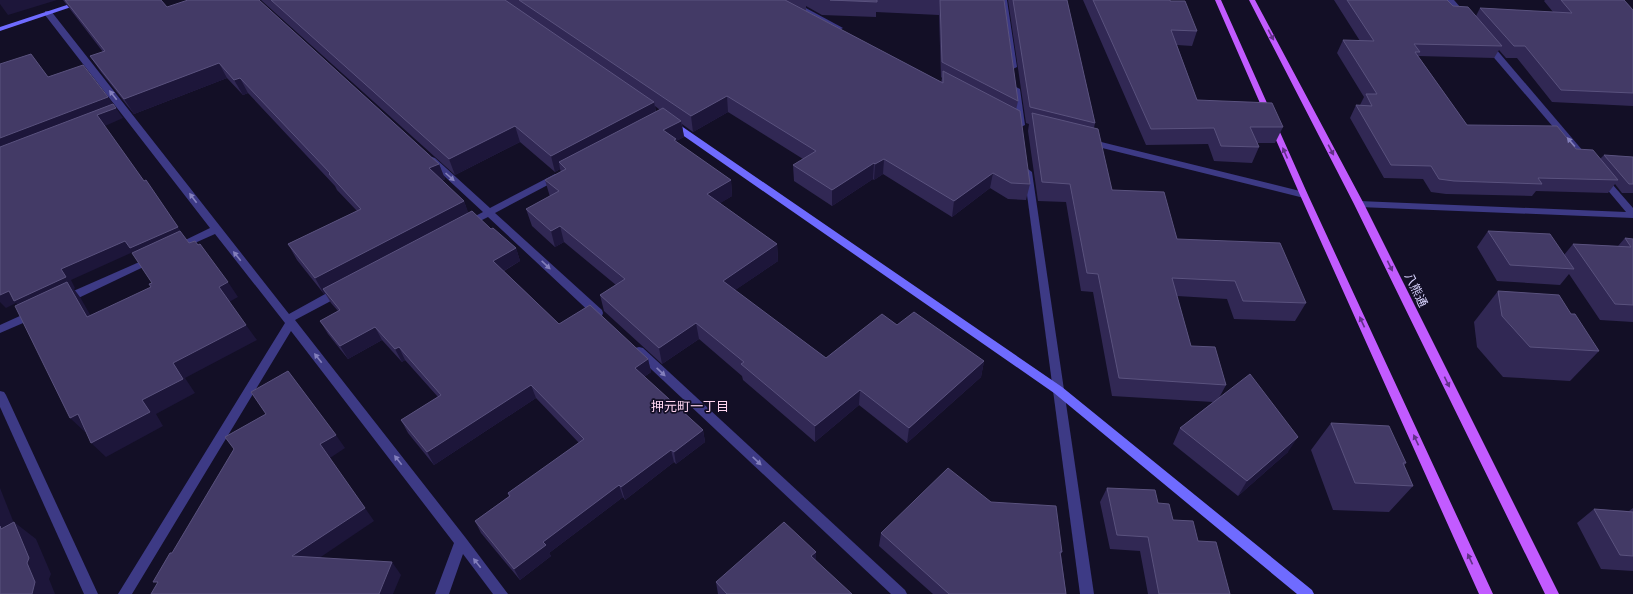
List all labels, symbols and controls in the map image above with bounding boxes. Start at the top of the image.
one-way arrow [1267,29,1274,40]
one-way arrow [109,90,118,101]
one-way arrow [1567,137,1576,148]
one-way arrow [1328,144,1334,156]
one-way arrow [1282,146,1288,158]
one-way arrow [445,172,455,182]
one-way arrow [188,193,197,204]
one-way arrow [233,250,242,261]
one-way arrow [541,260,551,270]
one-way arrow [1387,260,1393,271]
street label: 八熊通 [1402,271,1430,309]
one-way arrow [1359,316,1365,328]
one-way arrow [314,352,323,363]
one-way arrow [656,368,667,377]
one-way arrow [1444,376,1451,388]
district label: 押元町一丁目 [651,399,729,414]
one-way arrow [1413,435,1419,446]
one-way arrow [394,455,402,466]
one-way arrow [752,456,762,466]
one-way arrow [1467,553,1473,564]
one-way arrow [473,558,482,569]

